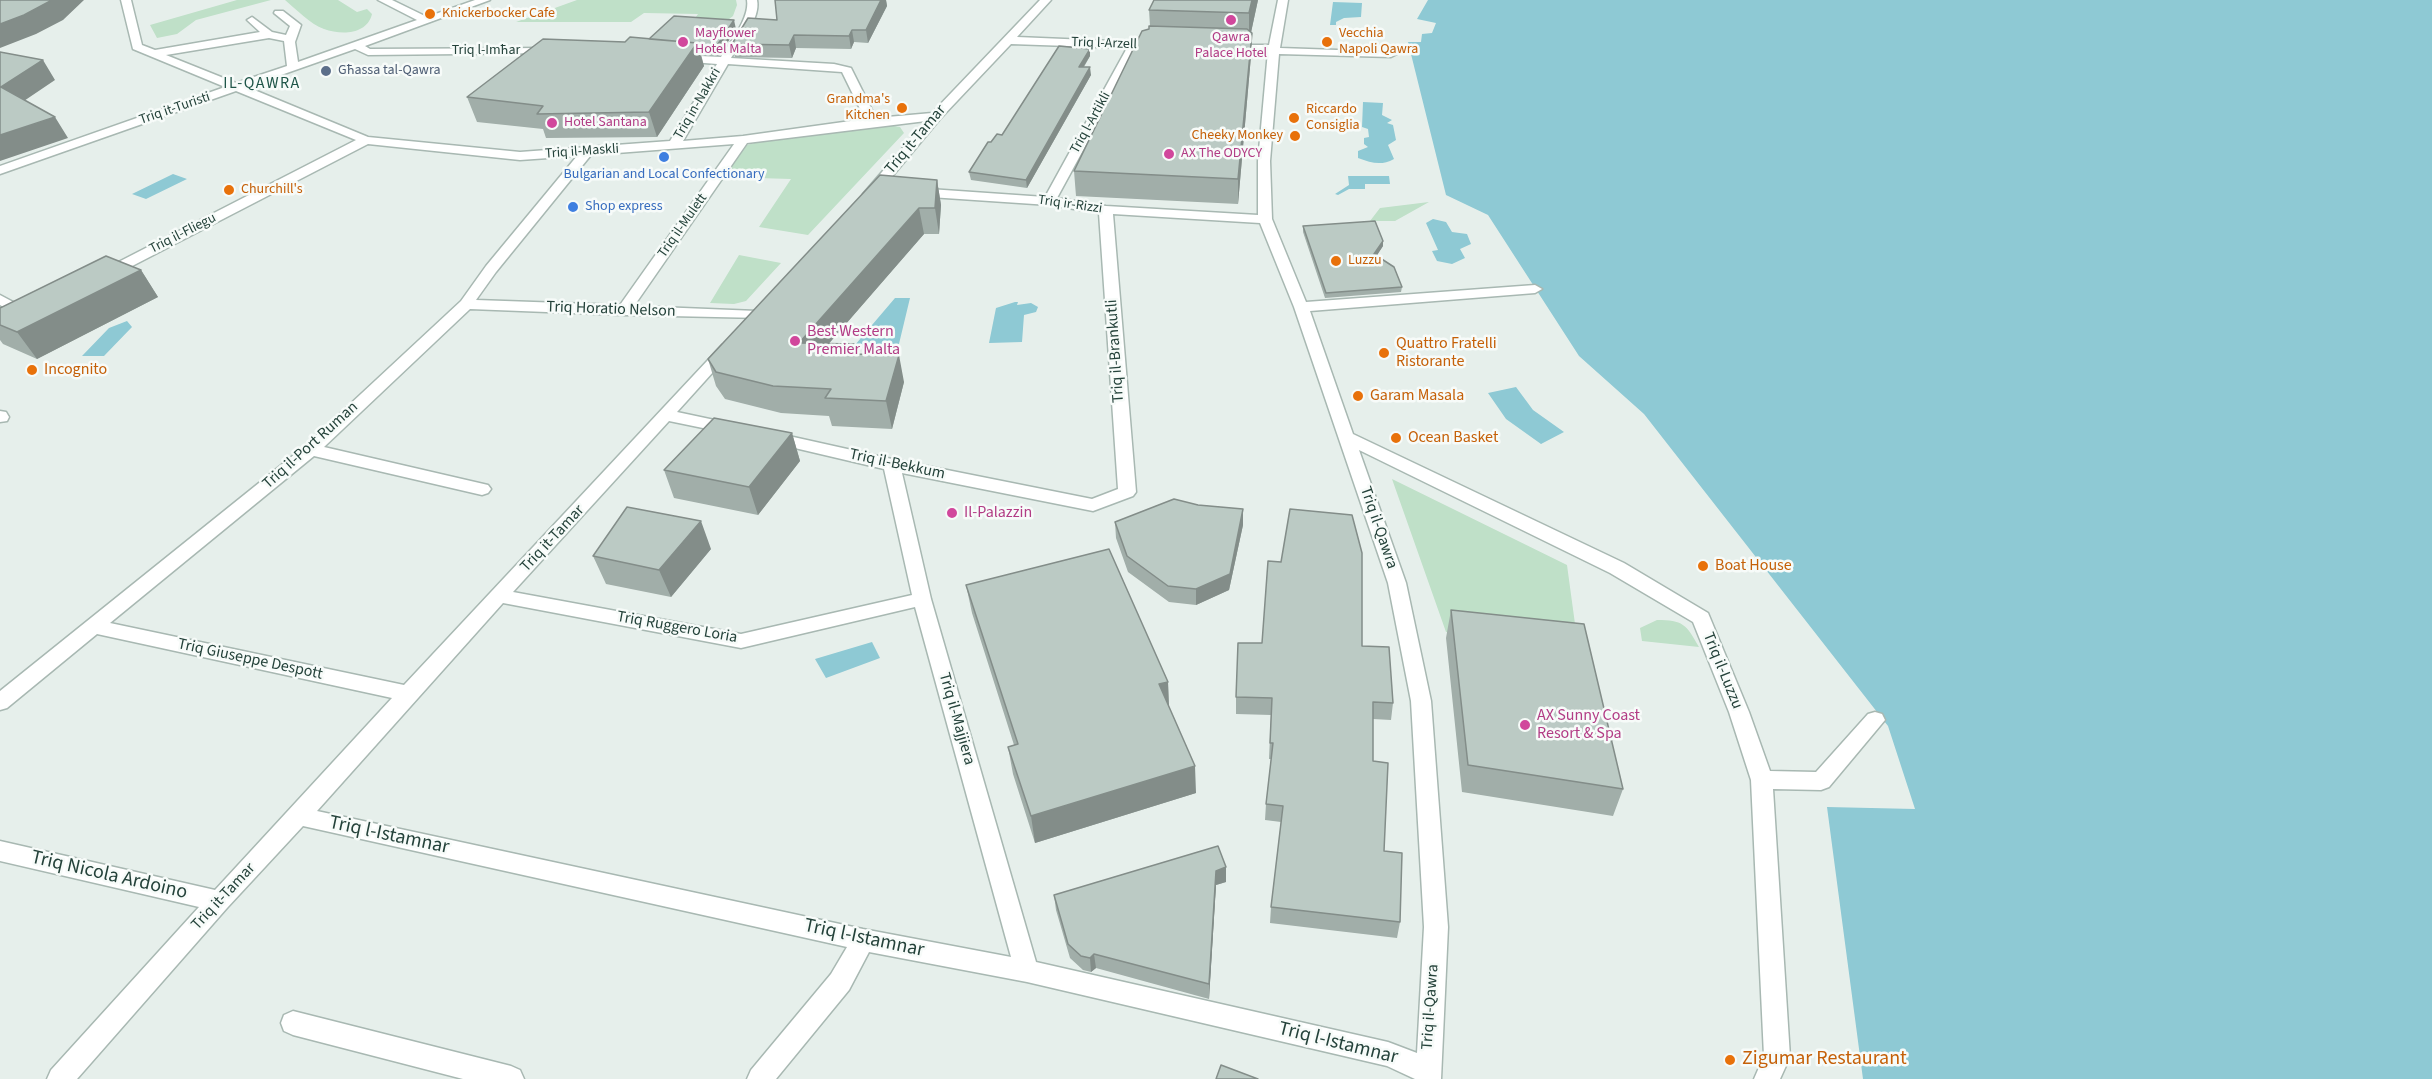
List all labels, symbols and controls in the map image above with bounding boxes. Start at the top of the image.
place label: Knickerbocker Cafe [442,6,555,22]
marker: Knickerbocker Cafe [423,7,437,21]
marker: Qawra Palace Hotel [1224,13,1238,27]
place label: Mayflower Hotel Malta [695,26,762,58]
place label: Vecchia Napoli Qawra [1339,26,1418,58]
place label: Qawra Palace Hotel [1195,30,1267,62]
street label: Triq l-Arzell [1071,34,1137,54]
marker: Mayflower Hotel Malta [676,35,690,49]
marker: Vecchia Napoli Qawra [1320,35,1334,49]
street label: Triq l-Imħar [452,43,520,59]
place label: Għassa tal-Qawra [338,63,440,79]
marker: Għassa tal-Qawra [319,64,333,78]
street label: Triq in-Nakkri [671,65,725,143]
district label: IL-QAWRA [223,74,301,94]
street label: Triq it-Turisti [137,89,213,129]
street label: Triq l-Artikli [1067,89,1115,157]
place label: Grandma's Kitchen [827,92,890,124]
street label: Triq it-Tamar [881,101,951,179]
marker: Grandma's Kitchen [895,101,909,115]
place label: Riccardo Consiglia [1306,102,1360,134]
marker: Riccardo Consiglia [1287,111,1301,125]
place label: Hotel Santana [564,115,647,131]
marker: Hotel Santana [545,116,559,130]
place label: Cheeky Monkey [1192,128,1283,144]
marker: Cheeky Monkey [1288,129,1302,143]
street label: Triq il-Maskli [544,141,620,163]
place label: AX The ODYCY [1181,146,1262,162]
marker: AX The ODYCY [1162,147,1176,161]
marker: Bulgarian and Local Confectionary [657,150,671,164]
place label: Bulgarian and Local Confectionary [564,167,764,183]
place label: Churchill's [241,182,303,198]
marker: Churchill's [222,183,236,197]
street label: Triq il-Mulett [655,191,711,261]
street label: Triq ir-Rizzi [1037,192,1103,218]
place label: Shop express [585,199,662,215]
marker: Shop express [566,200,580,214]
street label: Triq il-Fliegu [147,210,219,258]
place label: Luzzu [1348,253,1382,269]
marker: Luzzu [1329,254,1343,268]
street label: Triq Horatio Nelson [546,298,676,322]
street label: Triq il-Brankutli [1103,299,1129,403]
place label: Best Western Premier Malta [807,322,900,360]
marker: Best Western Premier Malta [788,334,802,348]
place label: Quattro Fratelli Ristorante [1396,334,1497,372]
marker: Quattro Fratelli Ristorante [1377,346,1391,360]
place label: Incognito [44,360,107,380]
marker: Incognito [25,363,39,377]
place label: Garam Masala [1370,386,1464,406]
marker: Garam Masala [1351,389,1365,403]
street label: Triq il-Port Ruman [259,398,363,494]
place label: Ocean Basket [1408,428,1498,448]
marker: Ocean Basket [1389,431,1403,445]
street label: Triq il-Bekkum [847,445,947,485]
street label: Triq il-Qawra [1355,484,1401,572]
street label: Triq it-Tamar [517,501,589,577]
place label: Il-Palazzin [964,503,1032,523]
marker: Il-Palazzin [945,506,959,520]
place label: Boat House [1715,556,1792,576]
marker: Boat House [1696,559,1710,573]
street label: Triq Ruggero Loria [615,608,739,648]
street label: Triq il-Luzzu [1698,630,1746,712]
street label: Triq Giuseppe Despott [176,635,324,685]
street label: Triq il-Majjiera [934,671,978,767]
place label: AX Sunny Coast Resort & Spa [1537,706,1640,744]
marker: AX Sunny Coast Resort & Spa [1518,718,1532,732]
street label: Triq l-Istamnar [327,812,451,860]
street label: Triq Nicola Ardoino [29,846,189,906]
street label: Triq it-Tamar [188,859,260,935]
street label: Triq l-Istamnar [802,915,926,963]
street label: Triq il-Qawra [1418,964,1444,1050]
street label: Triq l-Istamnar [1276,1018,1400,1070]
place label: Zigumar Restaurant [1742,1048,1907,1072]
marker: Zigumar Restaurant [1723,1053,1737,1067]

